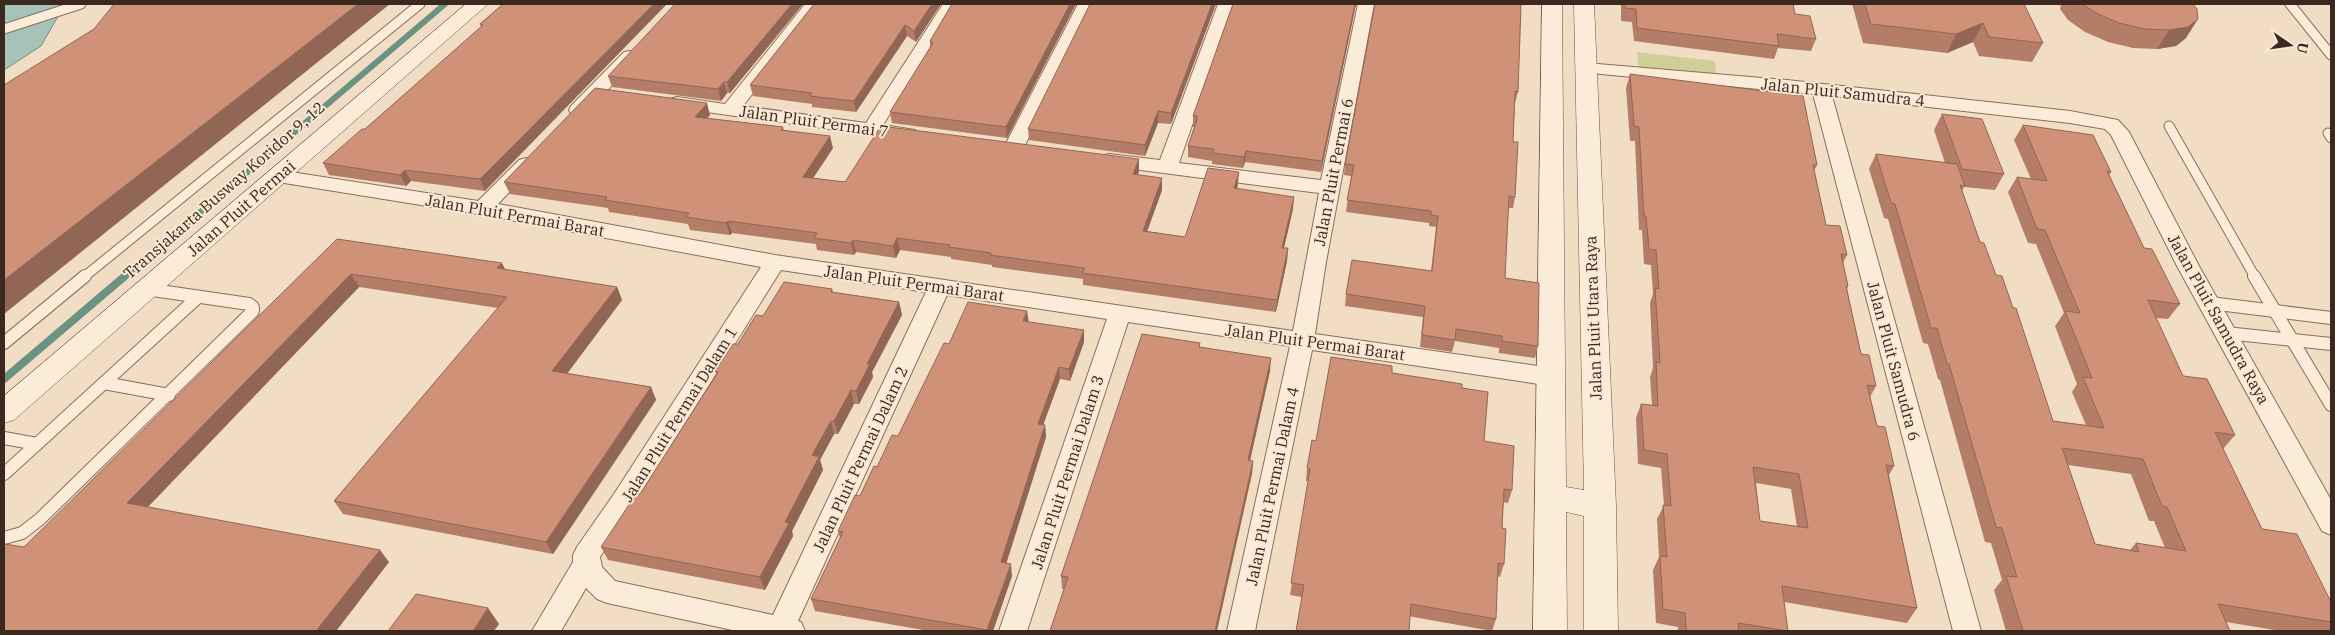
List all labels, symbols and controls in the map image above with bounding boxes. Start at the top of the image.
north arrow [2265,20,2315,70]
text: U [2293,41,2313,55]
street label: Jalan Pluit Samudra 4 [1760,73,1926,111]
street label: Jalan Pluit Permai 6 [1309,96,1357,248]
street label: Transjakarta Busway Koridor 9, 12 [119,97,329,283]
street label: Jalan Pluit Permai 7 [738,101,890,141]
street label: Jalan Pluit Permai [183,156,299,260]
street label: Jalan Pluit Permai Barat [424,189,606,241]
street label: Jalan Pluit Samudra Raya [2164,230,2274,408]
street label: Jalan Pluit Utara Raya [1580,235,1606,401]
street label: Jalan Pluit Permai Barat [823,260,1006,306]
street label: Jalan Pluit Samudra 6 [1863,279,1925,443]
street label: Jalan Pluit Permai Barat [1224,319,1407,365]
street label: Jalan Pluit Permai Dalam 1 [617,323,741,505]
street label: Jalan Pluit Permai Dalam 2 [808,363,912,555]
street label: Jalan Pluit Permai Dalam 3 [1026,372,1108,572]
street label: Jalan Pluit Permai Dalam 4 [1241,385,1303,587]

